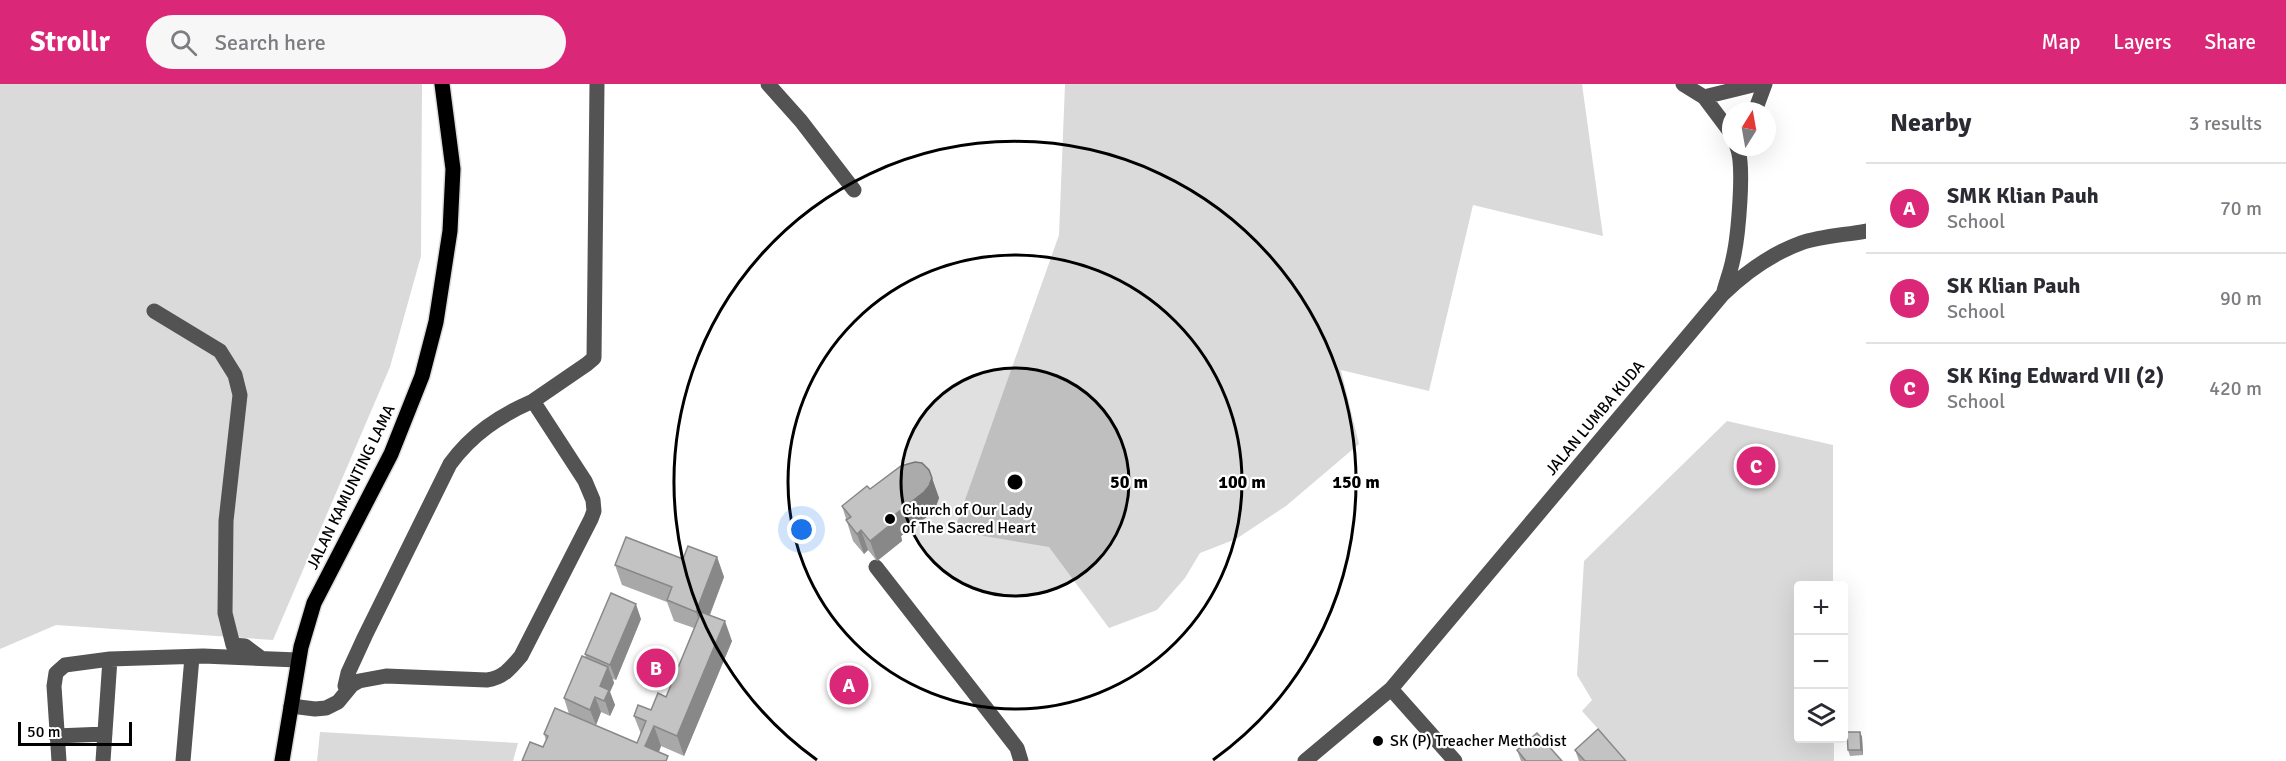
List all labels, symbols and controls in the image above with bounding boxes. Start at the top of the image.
search box [146,15,566,69]
text: Strollr [30,25,110,59]
icon: search [167,26,200,59]
text: Search here [215,29,326,56]
text: Map [2042,29,2080,55]
text: Layers [2113,29,2171,55]
text: Share [2204,29,2256,55]
north arrow [1722,102,1776,156]
text: Nearby [1890,107,1971,139]
text: 3 results [2189,111,2262,136]
text: SMK Klian Pauh [1947,182,2099,209]
text: A [1903,196,1916,221]
text: 70 m [2220,196,2262,221]
text: School [1947,209,2005,234]
text: SK Klian Pauh [1947,272,2081,299]
text: B [1903,286,1916,311]
text: 90 m [2220,286,2262,311]
text: School [1947,299,2005,324]
street label: JALAN LUMBA KUDA [1541,356,1649,479]
text: SK King Edward VII (2) [1947,362,2164,389]
text: C [1903,376,1916,401]
text: 420 m [2209,376,2262,401]
text: School [1947,389,2005,414]
street label: JALAN KAMUNTING LAMA [302,401,400,573]
pin: C [1736,444,1776,488]
text: 50 m [1110,471,1148,493]
text: 100 m [1218,471,1266,493]
text: 150 m [1332,471,1380,493]
centre of rings [1005,472,1025,492]
place label: Church of Our Lady of The Sacred Heart [902,500,1036,538]
marker: Church of Our Lady of The Sacred Heart [883,512,897,526]
your location [787,515,816,544]
map controls [1794,581,1848,743]
button: + [1794,581,1848,635]
button: − [1794,635,1848,689]
pin: B [636,646,676,690]
pin: A [830,662,868,708]
button: layers [1794,689,1848,743]
scale bar [18,719,132,746]
text: 50 m [27,722,61,742]
place label: SK (P) Treacher Methodist [1390,731,1567,751]
marker: SK (P) Treacher Methodist [1371,734,1385,748]

